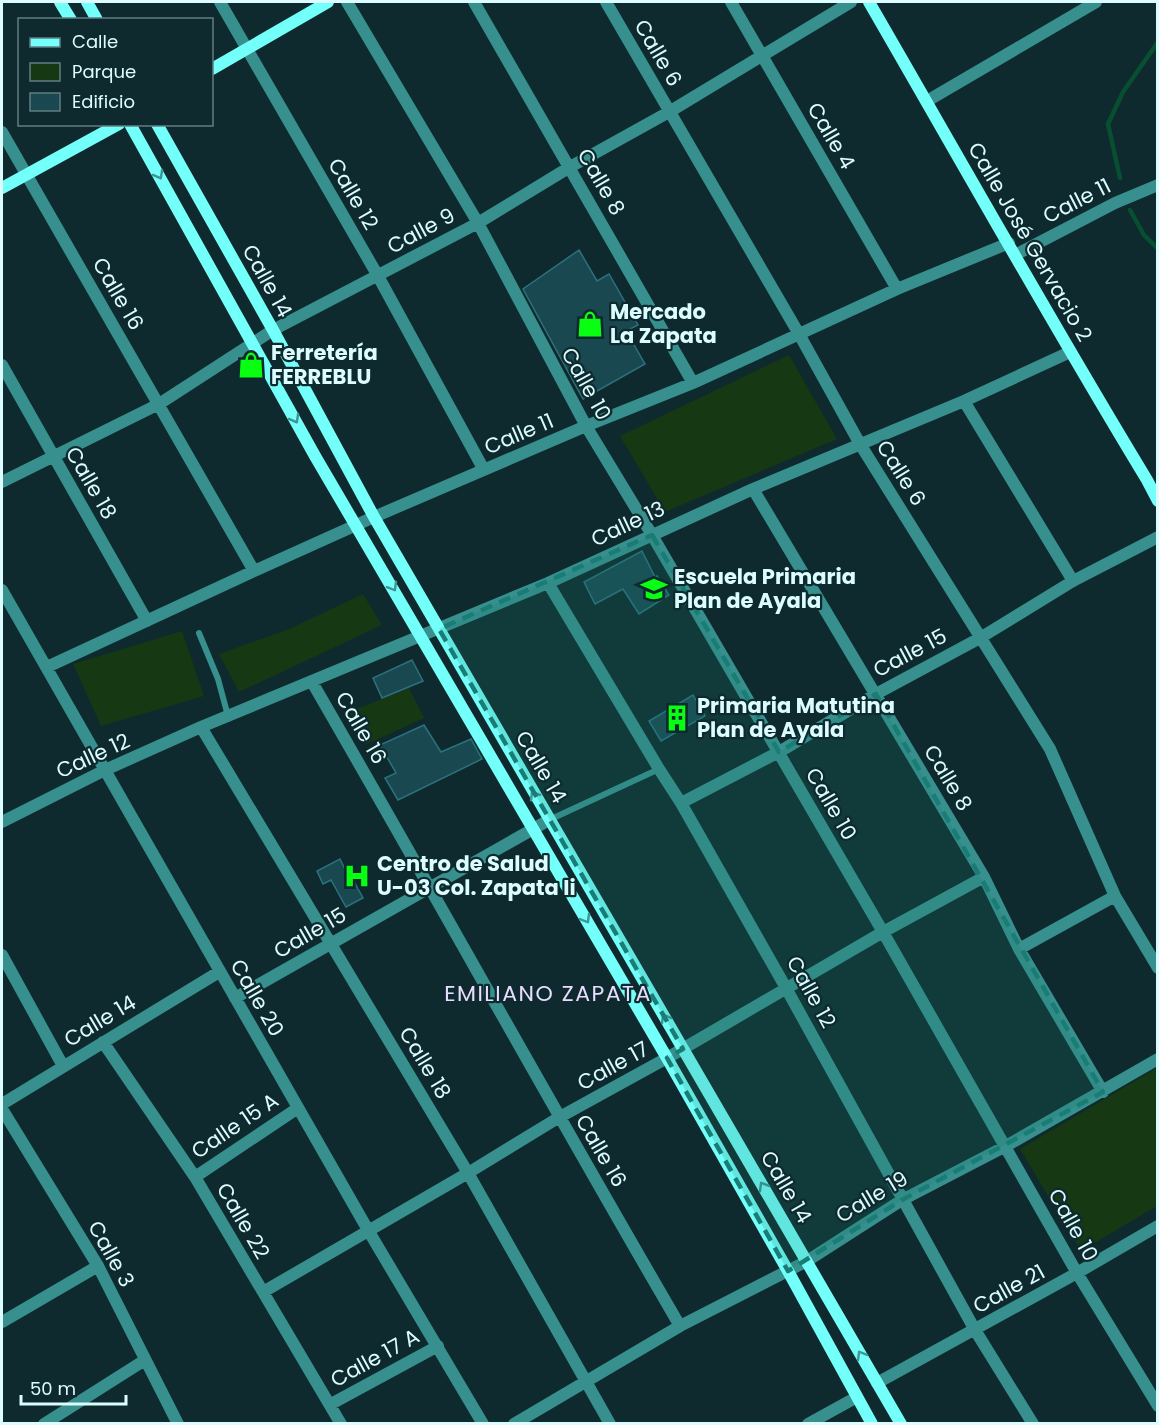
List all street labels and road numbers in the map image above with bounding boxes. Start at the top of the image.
street label: Calle 6 [628,14,689,91]
street label: Calle 4 [801,97,862,174]
street label: Calle José Gervacio 2 [961,137,1099,347]
street label: Calle 8 [571,143,632,220]
street label: Calle 12 [321,153,386,235]
street label: Calle 11 [1038,171,1116,230]
street label: Calle 9 [382,201,460,260]
street label: Calle 14 [236,239,299,322]
street label: Calle 16 [86,252,151,335]
street label: Calle 10 [555,342,618,425]
street label: Calle 11 [480,406,558,461]
street label: Calle 6 [870,434,933,511]
street label: Calle 18 [59,441,124,524]
street label: Calle 13 [586,494,669,553]
street label: Calle 15 [868,621,952,684]
street label: Calle 16 [329,686,394,769]
street label: Calle 14 [509,725,574,808]
street label: Calle 12 [51,726,134,785]
street label: Calle 8 [917,739,980,816]
street label: Calle 10 [799,762,864,845]
street label: Calle 15 [268,900,351,965]
street label: Calle 12 [780,951,843,1033]
street label: Calle 20 [224,954,291,1042]
street label: Calle 14 [58,988,141,1053]
street label: Calle 18 [393,1021,458,1104]
street label: Calle 17 [572,1034,654,1097]
street label: Calle 15 A [186,1086,284,1165]
street label: Calle 16 [569,1109,634,1192]
street label: Calle 14 [754,1145,819,1228]
street label: Calle 19 [830,1164,913,1229]
street label: Calle 22 [210,1177,277,1264]
street label: Calle 10 [1042,1183,1105,1266]
street label: Calle 3 [81,1215,142,1292]
street label: Calle 21 [968,1257,1050,1320]
street label: Calle 17 A [325,1321,424,1394]

